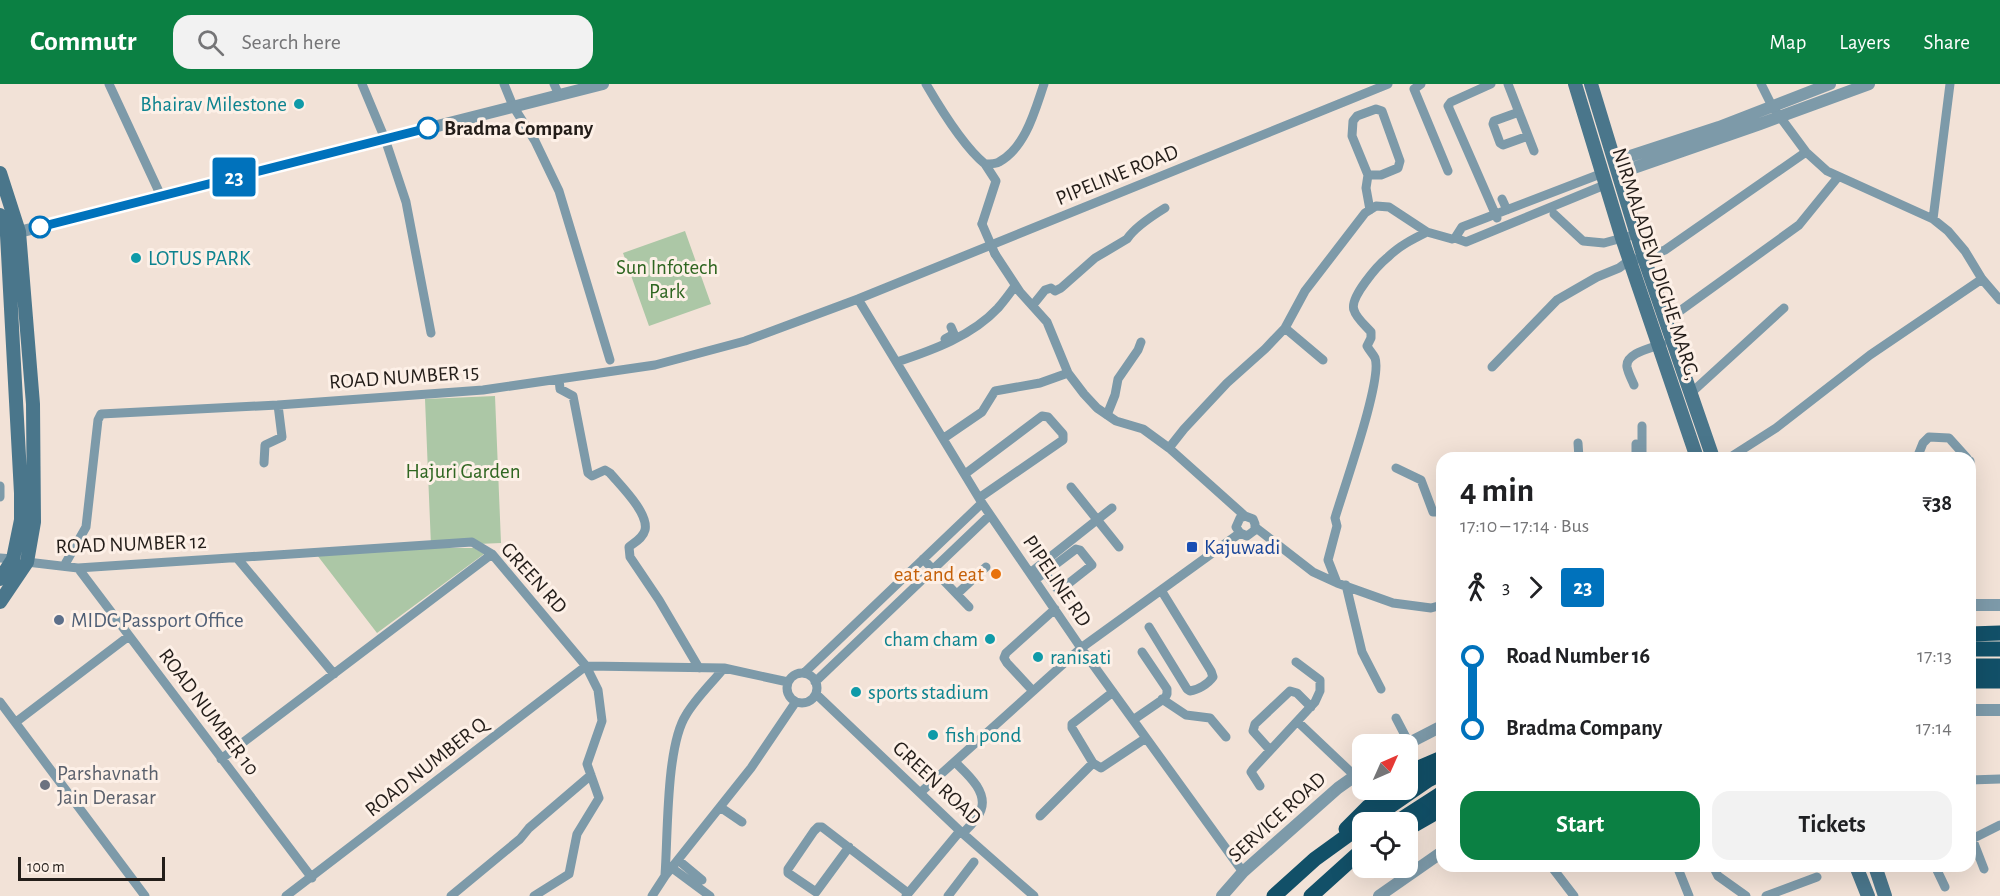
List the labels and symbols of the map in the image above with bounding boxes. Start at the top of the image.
place label: Bhairav Milestone [140,94,287,115]
marker: Bhairav Milestone [292,97,306,111]
marker: Bradma Company [417,117,439,139]
place label: Bradma Company [444,118,594,139]
street label: PIPELINE ROAD [1053,141,1181,209]
street label: NIRMALADEVI DIGHE MARG, [1609,145,1703,383]
line badge: 23 [207,158,261,196]
unlabelled marker [29,216,51,238]
place label: LOTUS PARK [148,248,251,269]
marker: LOTUS PARK [129,251,143,265]
park label: Sun Infotech Park [616,257,718,302]
street label: ROAD NUMBER 15 [328,361,480,393]
park label: Hajuri Garden [405,461,521,482]
street label: ROAD NUMBER 12 [55,531,207,557]
street label: PIPELINE RD [1019,532,1095,630]
place label: Kajuwadi [1204,537,1280,558]
street label: GREEN RD [497,538,571,618]
marker: Kajuwadi [1185,540,1199,554]
place label: eat and eat [894,564,984,585]
marker: eat and eat [989,567,1003,581]
place label: MIDC Passport Office [71,610,244,631]
marker: MIDC Passport Office [52,613,66,627]
place label: cham cham [884,629,978,650]
marker: cham cham [983,632,997,646]
street label: ROAD NUMBER 10 [155,645,263,779]
place label: ranisati [1050,647,1111,668]
marker: ranisati [1031,650,1045,664]
place label: sports stadium [868,682,989,703]
marker: sports stadium [849,685,863,699]
street label: ROAD NUMBER Q [361,712,493,821]
place label: fish pond [945,725,1021,746]
marker: fish pond [926,728,940,742]
north arrow [1352,734,1418,800]
street label: GREEN ROAD [889,737,985,829]
place label: Parshavnath Jain Derasar [57,763,159,808]
street label: SERVICE ROAD [1224,768,1330,866]
marker: Parshavnath Jain Derasar [38,778,52,792]
scale bar [18,854,165,882]

